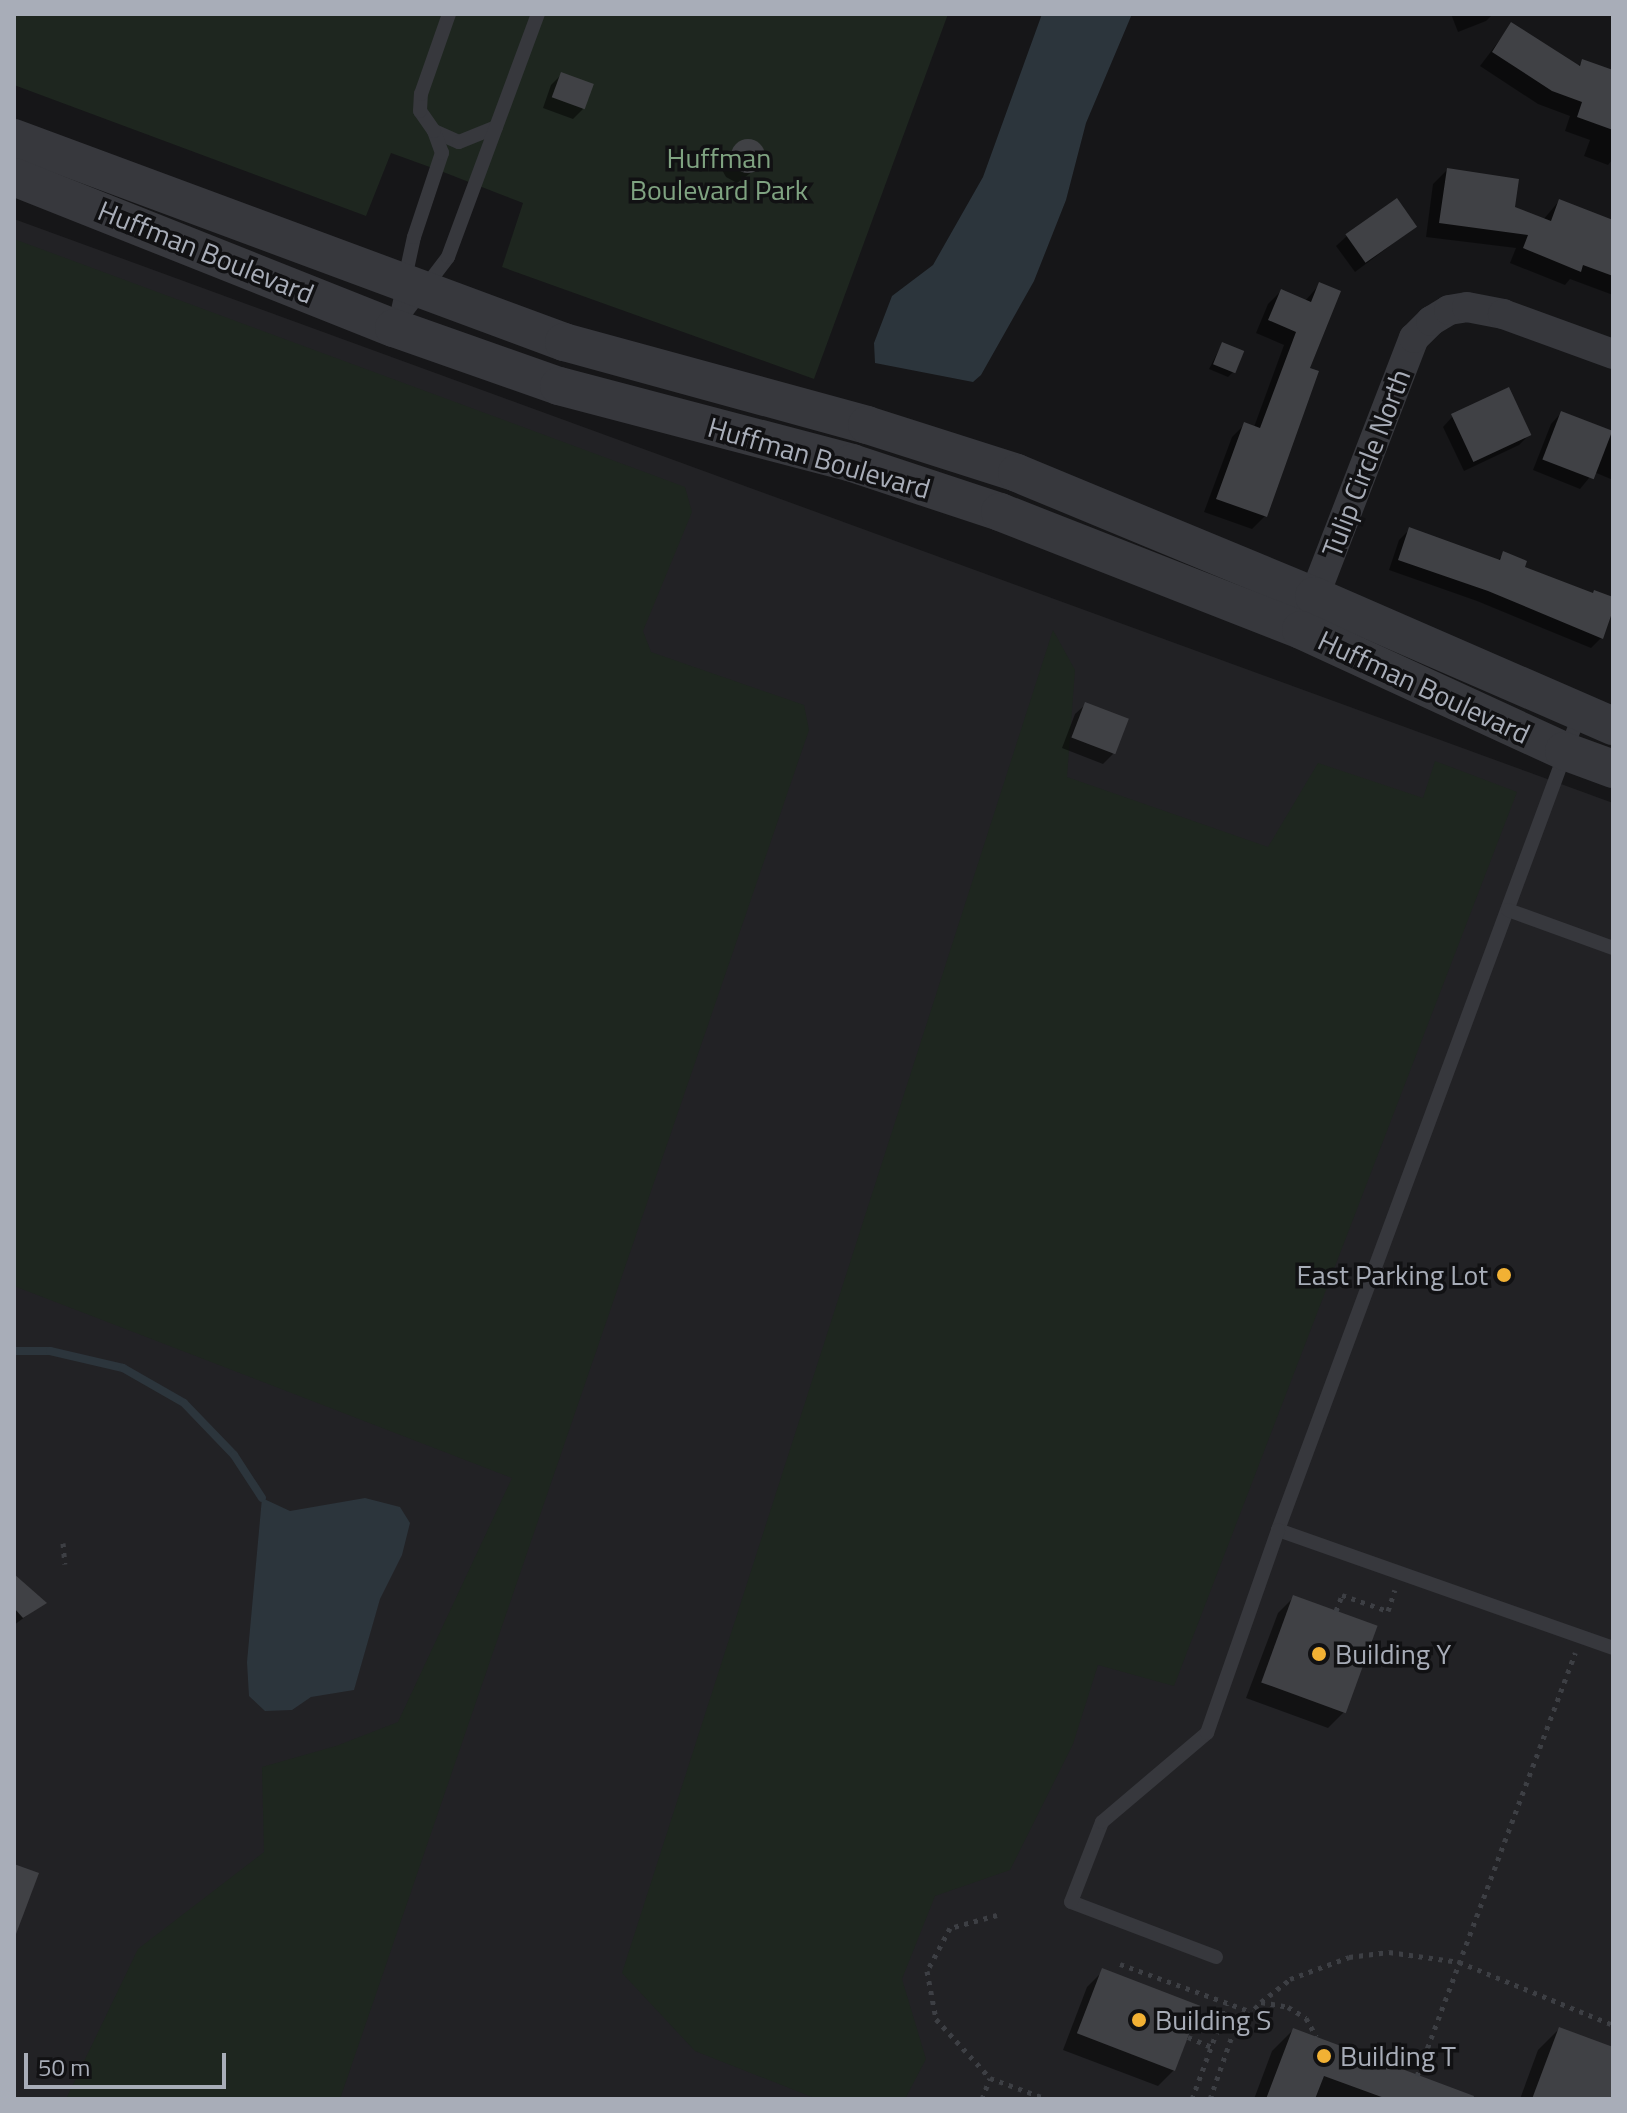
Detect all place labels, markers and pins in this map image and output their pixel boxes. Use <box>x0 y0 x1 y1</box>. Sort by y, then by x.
place label: East Parking Lot <box>1296 1258 1488 1292</box>
marker: East Parking Lot <box>1495 1266 1513 1284</box>
place label: Building Y <box>1335 1637 1451 1671</box>
marker: Building Y <box>1310 1645 1328 1663</box>
place label: Building S <box>1155 2003 1271 2037</box>
marker: Building S <box>1130 2011 1148 2029</box>
place label: Building T <box>1340 2039 1456 2073</box>
marker: Building T <box>1315 2047 1333 2065</box>

